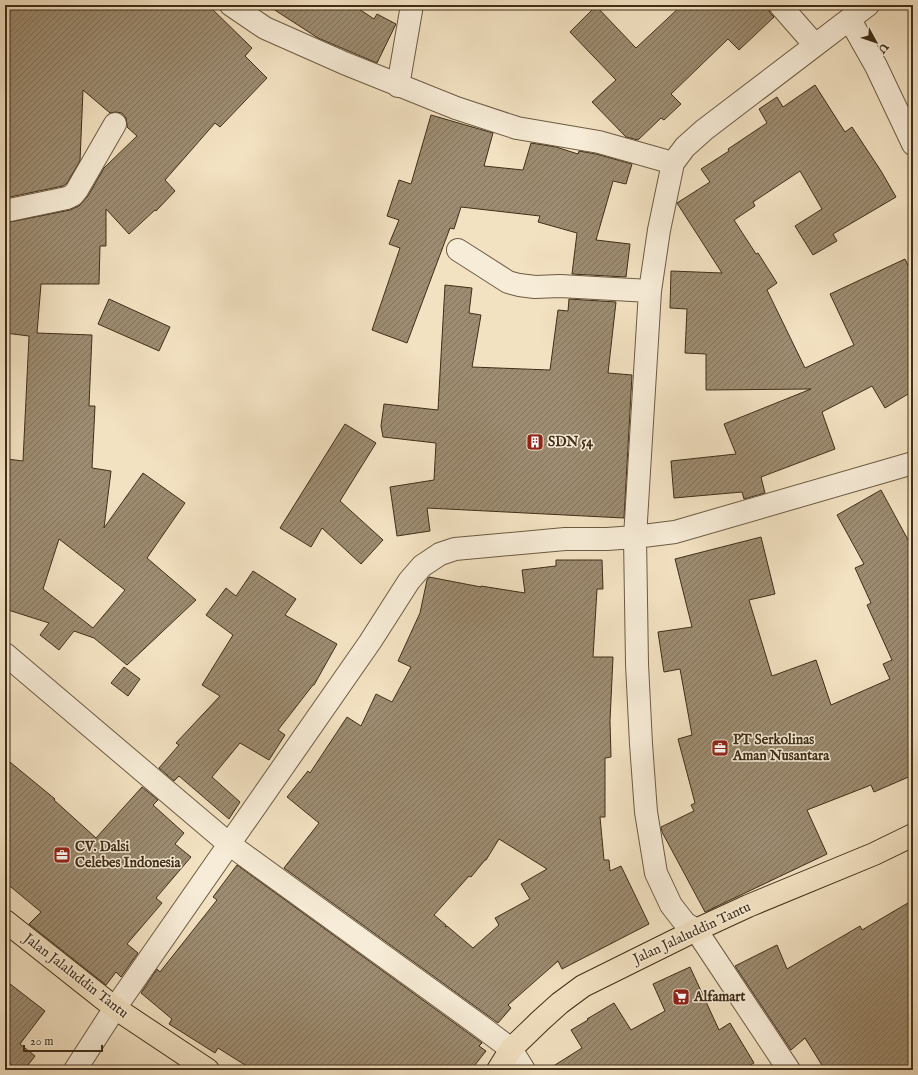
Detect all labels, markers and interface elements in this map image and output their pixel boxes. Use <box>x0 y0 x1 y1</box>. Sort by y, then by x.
north arrow <box>856 22 896 62</box>
text: U <box>874 39 892 56</box>
building icon: SDN 54 <box>525 432 545 452</box>
place label: SDN 54 <box>548 433 594 451</box>
place label: PT Serkolinas Aman Nusantara <box>732 731 830 765</box>
office icon: PT Serkolinas Aman Nusantara <box>710 738 730 758</box>
place label: CV. Dalsi Celebes Indonesia <box>75 838 182 872</box>
office icon: CV. Dalsi Celebes Indonesia <box>52 845 72 865</box>
street label: Jalan Jalaluddin Tantu <box>628 898 754 969</box>
street label: Jalan Jalaluddin Tantu <box>18 928 132 1022</box>
supermarket icon: Alfamart <box>671 987 691 1007</box>
place label: Alfamart <box>693 988 745 1006</box>
scale bar <box>24 1027 102 1053</box>
text: 20 m <box>30 1034 53 1049</box>

